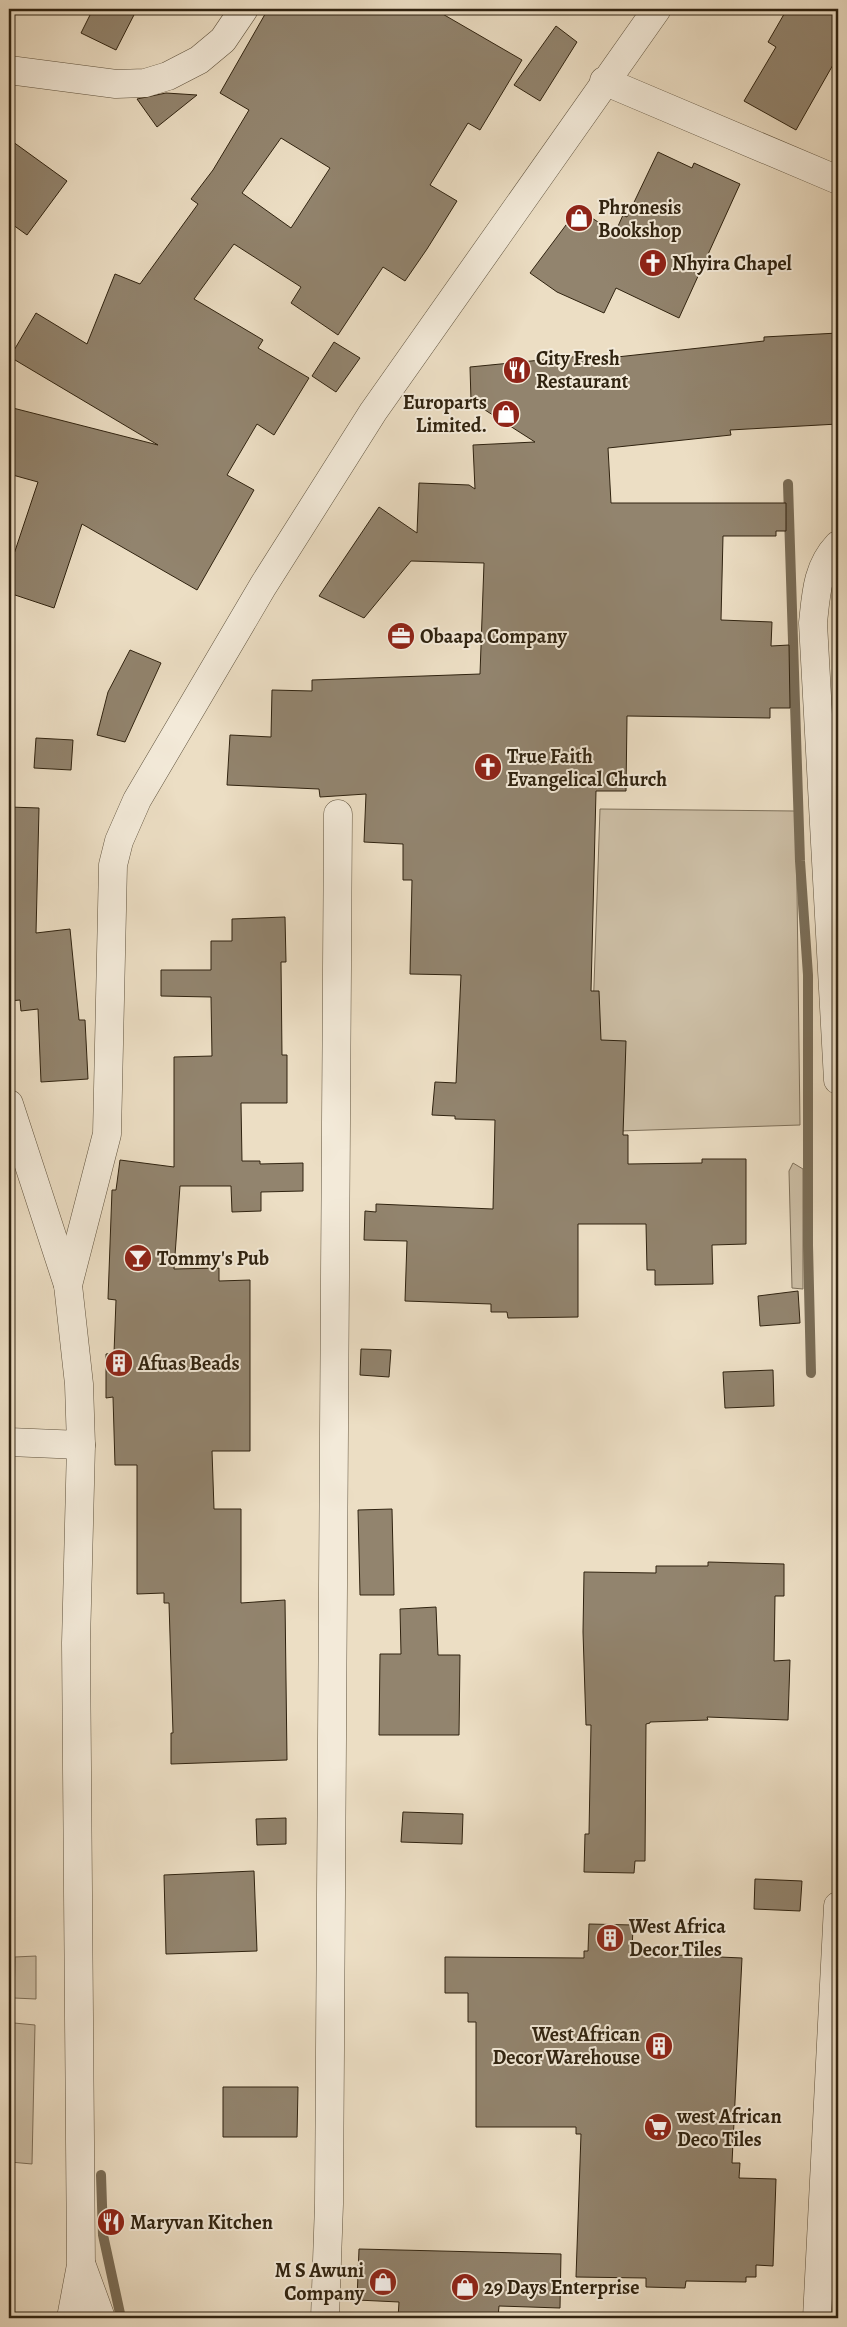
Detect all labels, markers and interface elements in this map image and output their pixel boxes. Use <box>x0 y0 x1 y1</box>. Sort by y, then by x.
place label: Phronesis Bookshop <box>598 194 682 244</box>
shop icon: Phronesis Bookshop <box>564 203 594 233</box>
church icon: Nhyira Chapel <box>638 248 668 278</box>
place label: Nhyira Chapel <box>672 250 793 277</box>
place label: City Fresh Restaurant <box>536 345 629 395</box>
restaurant icon: City Fresh Restaurant <box>502 355 532 385</box>
place label: Europarts Limited. <box>403 389 487 439</box>
shop icon: Europarts Limited. <box>491 399 521 429</box>
office icon: Obaapa Company <box>386 621 416 651</box>
place label: Obaapa Company <box>420 623 567 650</box>
place label: True Faith Evangelical Church <box>507 743 667 793</box>
church icon: True Faith Evangelical Church <box>473 752 503 782</box>
bar icon: Tommy's Pub <box>123 1243 153 1273</box>
place label: Tommy's Pub <box>157 1245 269 1272</box>
building icon: Afuas Beads <box>104 1348 134 1378</box>
place label: Afuas Beads <box>137 1350 240 1377</box>
place label: West Africa Decor Tiles <box>628 1913 726 1963</box>
building icon: West Africa Decor Tiles <box>595 1923 625 1953</box>
place label: West African Decor Warehouse <box>492 2021 640 2071</box>
building icon: West African Decor Warehouse <box>644 2031 674 2061</box>
place label: west African Deco Tiles <box>676 2103 782 2153</box>
supermarket icon: west African Deco Tiles <box>643 2112 673 2142</box>
restaurant icon: Maryvan Kitchen <box>96 2207 126 2237</box>
place label: Maryvan Kitchen <box>130 2209 273 2236</box>
place label: M S Awuni Company <box>275 2257 365 2307</box>
shop icon: M S Awuni Company <box>368 2267 398 2297</box>
shop icon: 29 Days Enterprise <box>450 2272 480 2302</box>
place label: 29 Days Enterprise <box>484 2274 640 2301</box>

